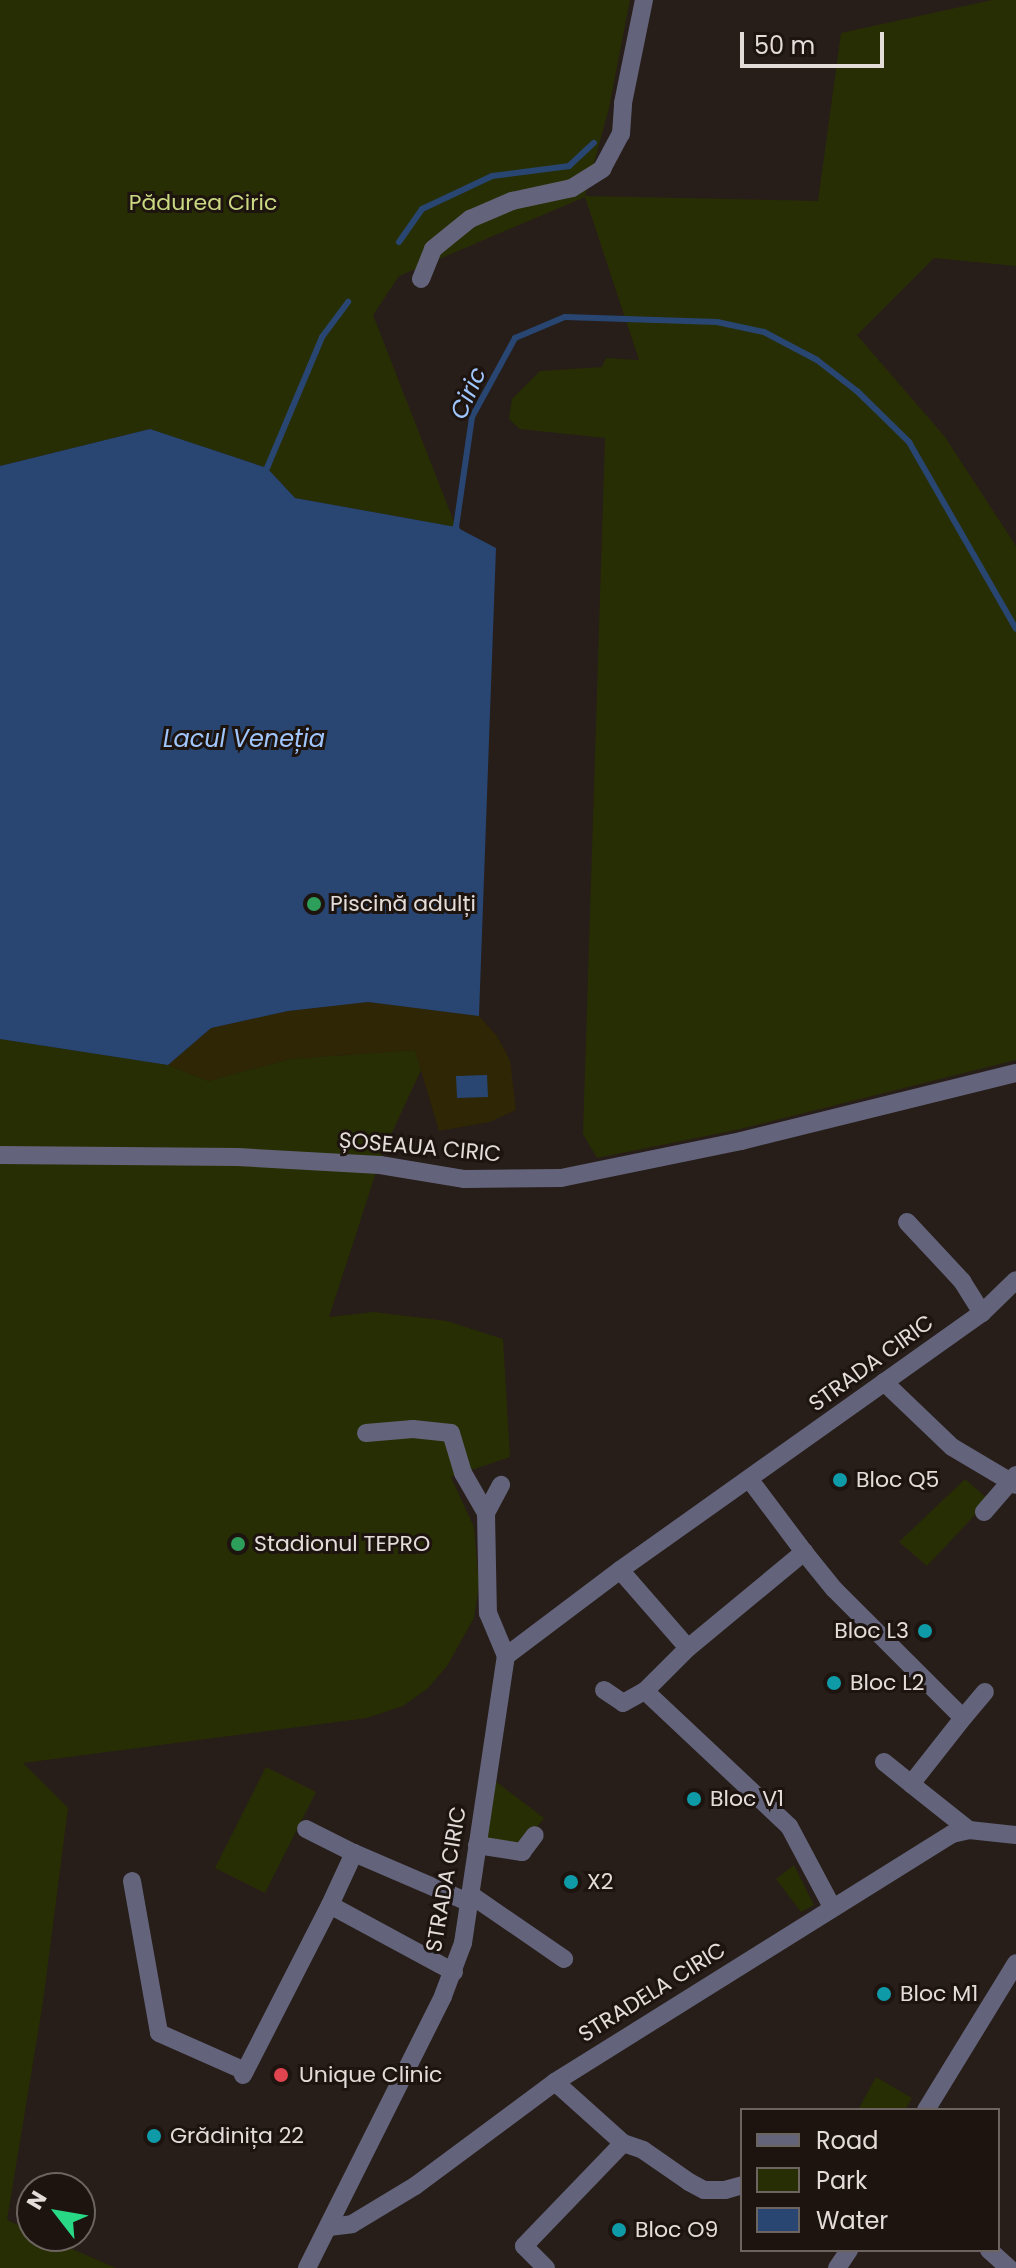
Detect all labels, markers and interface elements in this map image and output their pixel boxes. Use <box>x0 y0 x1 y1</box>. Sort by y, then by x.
scale bar <box>744 16 888 66</box>
text: 50 m <box>754 29 815 62</box>
park label: Pădurea Ciric <box>129 190 277 216</box>
water label: Ciric <box>444 363 492 423</box>
water label: Lacul Veneția <box>163 725 325 753</box>
place label: Piscină adulți <box>330 891 476 917</box>
marker: Piscină adulți <box>305 895 323 913</box>
street label: ȘOSEAUA CIRIC <box>338 1127 502 1167</box>
street label: STRADA CIRIC <box>804 1309 938 1417</box>
place label: Bloc Q5 <box>856 1467 939 1493</box>
marker: Bloc Q5 <box>831 1471 849 1489</box>
place label: Stadionul TEPRO <box>254 1531 430 1557</box>
marker: Stadionul TEPRO <box>229 1535 247 1553</box>
place label: Bloc L3 <box>834 1618 909 1644</box>
marker: Bloc L3 <box>916 1622 934 1640</box>
place label: Bloc L2 <box>850 1670 924 1696</box>
marker: Bloc L2 <box>825 1674 843 1692</box>
place label: Bloc V1 <box>710 1786 784 1812</box>
marker: Bloc V1 <box>685 1790 703 1808</box>
street label: STRADA CIRIC <box>420 1804 472 1954</box>
place label: X2 <box>587 1869 613 1895</box>
marker: X2 <box>562 1873 580 1891</box>
street label: STRADELA CIRIC <box>574 1936 730 2048</box>
place label: Bloc M1 <box>900 1981 978 2007</box>
marker: Bloc M1 <box>875 1985 893 2003</box>
place label: Unique Clinic <box>299 2062 442 2088</box>
marker: Unique Clinic <box>270 2064 292 2086</box>
legend <box>740 2108 1000 2252</box>
place label: Grădinița 22 <box>170 2123 304 2149</box>
text: Road <box>816 2124 878 2157</box>
marker: Grădinița 22 <box>145 2127 163 2145</box>
text: Park <box>816 2164 867 2197</box>
north arrow <box>16 2172 96 2252</box>
text: N <box>19 2185 54 2215</box>
text: Water <box>816 2204 888 2237</box>
place label: Bloc O9 <box>635 2217 718 2243</box>
marker: Bloc O9 <box>610 2221 628 2239</box>

